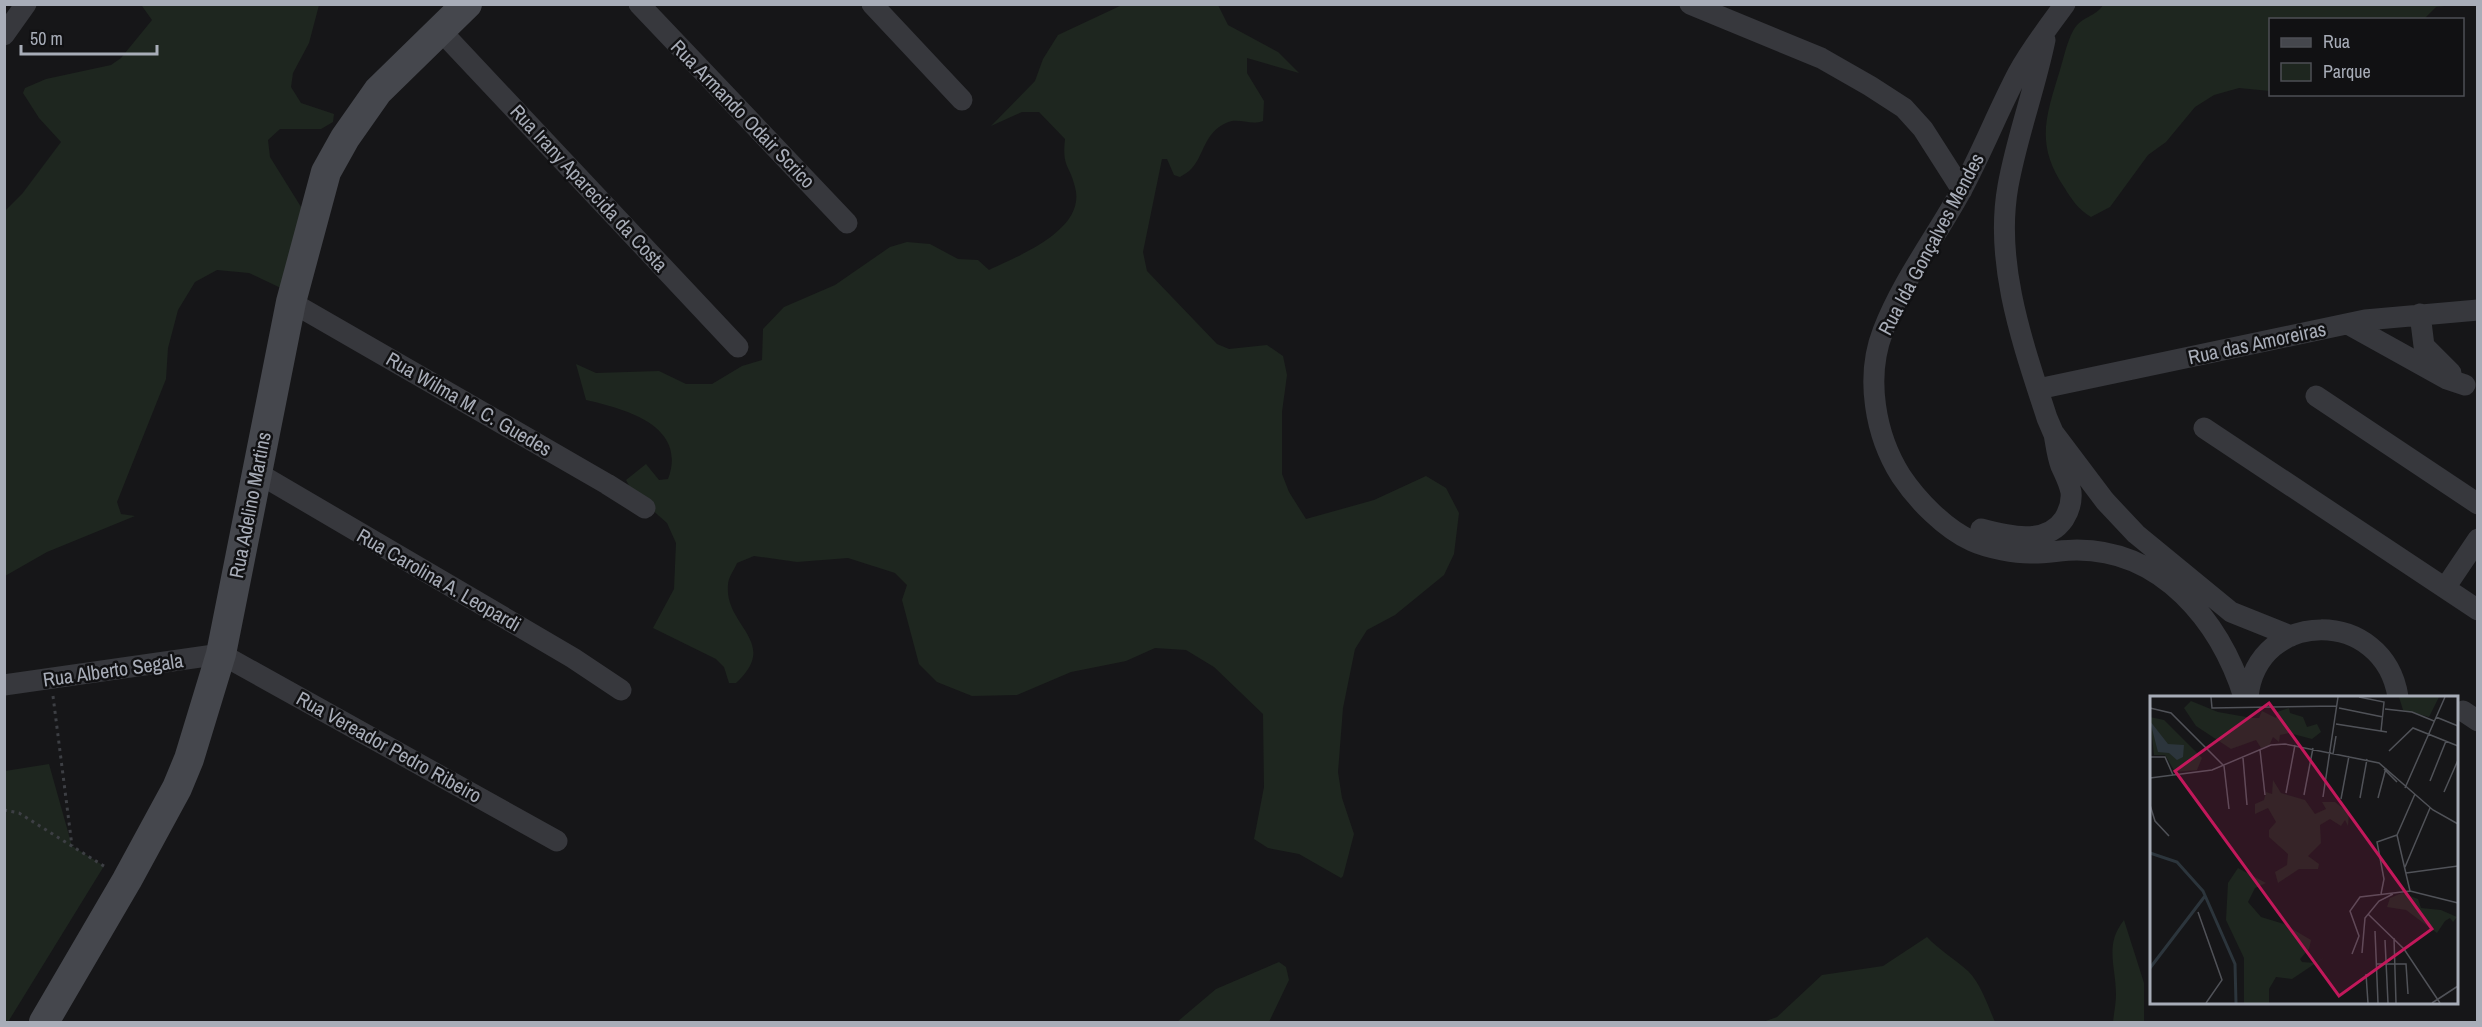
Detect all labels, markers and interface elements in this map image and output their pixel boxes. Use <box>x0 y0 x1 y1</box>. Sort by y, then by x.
scale bar <box>21 18 158 56</box>
legend <box>2269 18 2464 96</box>
text: 50 m <box>30 26 63 51</box>
text: Rua <box>2323 29 2350 54</box>
street label: Rua Armando Odair Scrico <box>665 33 821 194</box>
text: Parque <box>2323 59 2371 84</box>
street label: Rua Irany Aparecida da Costa <box>505 98 674 277</box>
street label: Rua Ida Gonçalves Mendes <box>1871 148 1990 339</box>
street label: Rua das Amoreiras <box>2185 315 2328 370</box>
street label: Rua Wilma M. C. Guedes <box>382 345 557 462</box>
street label: Rua Adelino Martins <box>222 429 277 580</box>
street label: Rua Carolina A. Leopardi <box>352 522 526 638</box>
street label: Rua Alberto Segala <box>41 646 185 693</box>
street label: Rua Vereador Pedro Ribeiro <box>292 684 487 809</box>
inset map <box>2150 696 2458 1003</box>

